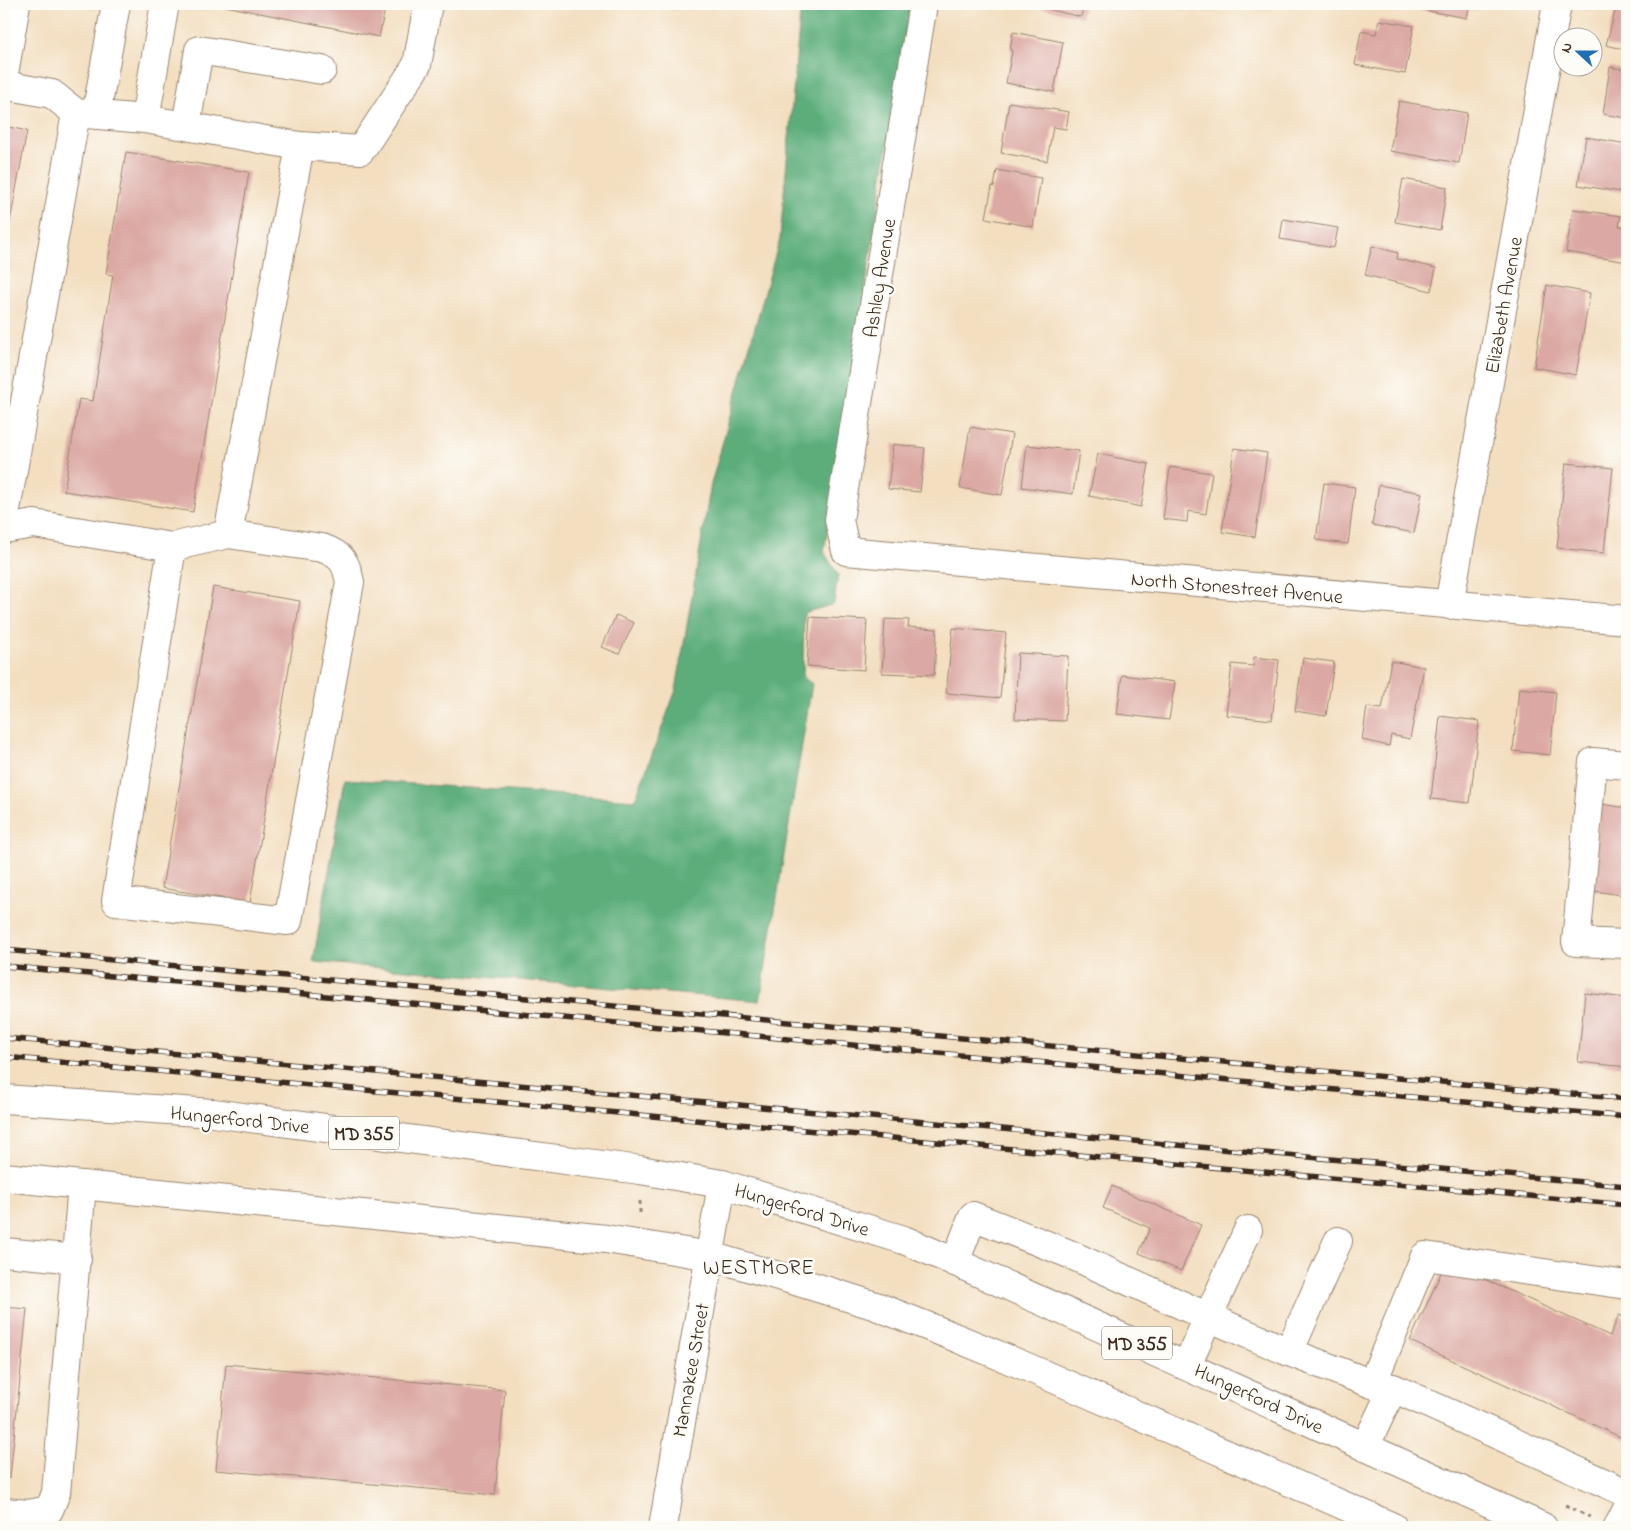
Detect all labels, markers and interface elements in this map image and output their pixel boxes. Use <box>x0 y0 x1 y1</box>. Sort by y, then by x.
north arrow <box>1554 28 1604 78</box>
text: N <box>1556 40 1579 56</box>
street label: Ashley Avenue <box>858 217 905 340</box>
street label: Elizabeth Avenue <box>1479 235 1532 376</box>
street label: North Stonestreet Avenue <box>1130 566 1344 613</box>
street label: Hungerford Drive <box>169 1100 311 1144</box>
road number: MD 355 <box>329 1116 399 1150</box>
street label: Hungerford Drive <box>730 1177 872 1247</box>
district label: WESTMORE <box>703 1254 815 1284</box>
street label: Mannakee Street <box>666 1301 719 1440</box>
road number: MD 355 <box>1102 1326 1172 1360</box>
street label: Hungerford Drive <box>1188 1358 1327 1444</box>

